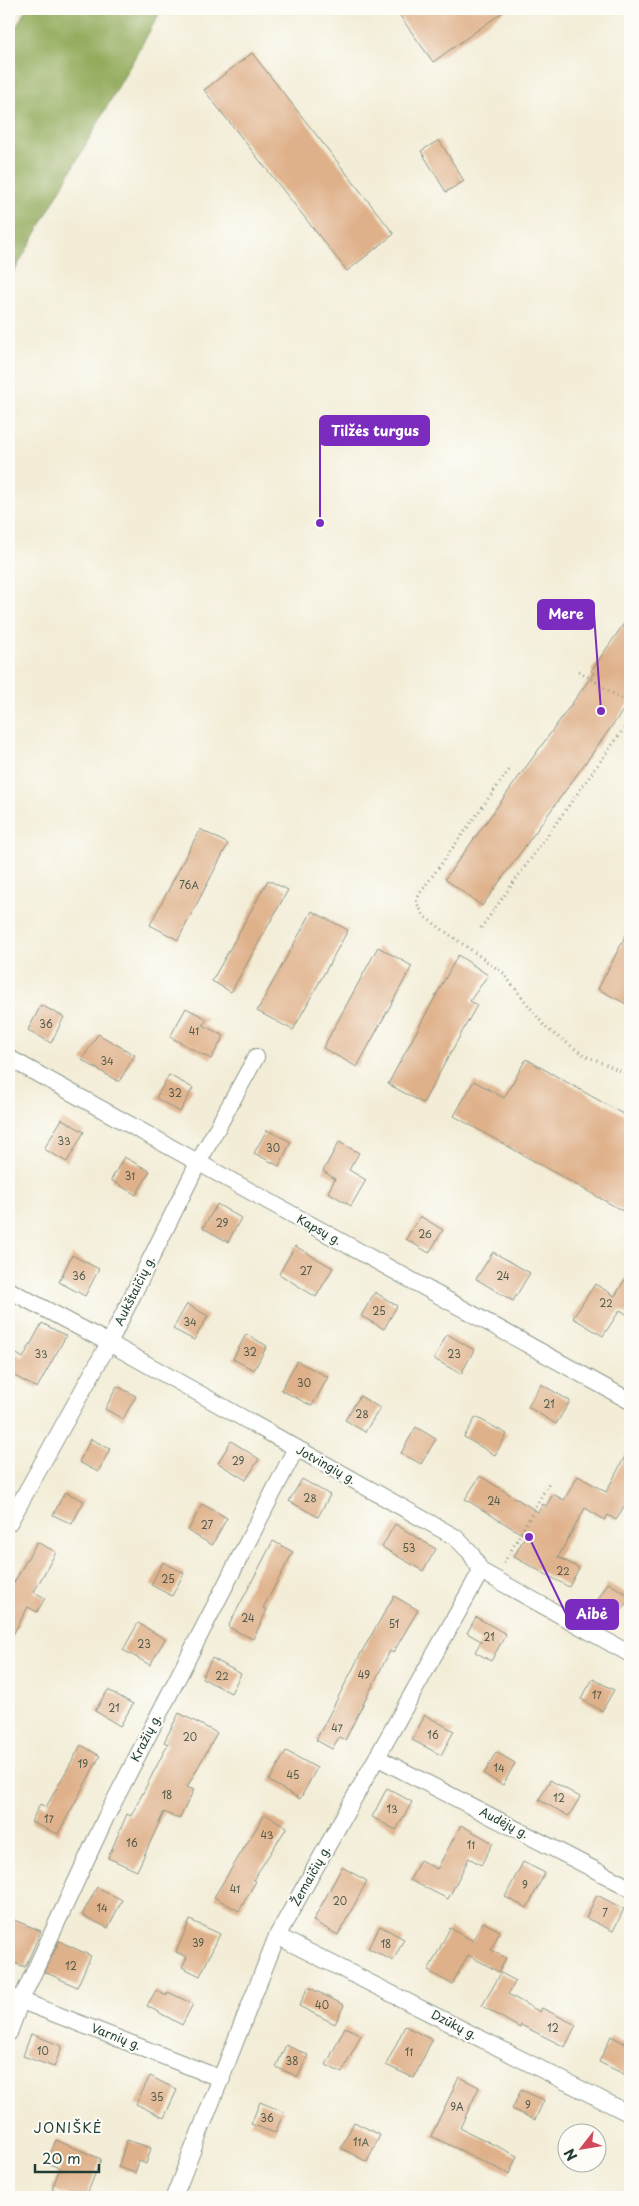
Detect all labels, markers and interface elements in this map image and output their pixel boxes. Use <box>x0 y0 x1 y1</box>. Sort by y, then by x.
callout: Tilžės turgus <box>320 416 429 445</box>
text: Tilžės turgus <box>331 420 419 441</box>
callout: Mere <box>538 600 594 629</box>
text: Mere <box>548 603 584 624</box>
house number: 76A <box>179 877 199 892</box>
house number: 36 <box>39 1016 53 1031</box>
house number: 41 <box>189 1023 199 1038</box>
house number: 34 <box>100 1053 114 1068</box>
house number: 32 <box>168 1085 182 1100</box>
house number: 33 <box>57 1133 71 1148</box>
house number: 30 <box>266 1140 280 1155</box>
house number: 31 <box>125 1168 135 1183</box>
street label: Kapsų g. <box>294 1209 345 1249</box>
house number: 29 <box>216 1215 229 1230</box>
house number: 26 <box>418 1226 432 1241</box>
street label: Aukštaičių g. <box>109 1253 159 1329</box>
house number: 27 <box>300 1263 313 1278</box>
house number: 36 <box>72 1268 86 1283</box>
house number: 24 <box>496 1268 510 1283</box>
house number: 22 <box>599 1295 613 1310</box>
house number: 25 <box>372 1303 386 1318</box>
house number: 34 <box>183 1314 197 1329</box>
house number: 32 <box>243 1344 257 1359</box>
house number: 33 <box>34 1346 48 1361</box>
house number: 23 <box>447 1346 461 1361</box>
house number: 30 <box>297 1375 311 1390</box>
house number: 21 <box>543 1396 555 1411</box>
house number: 28 <box>355 1406 369 1421</box>
street label: Jotvingių g. <box>293 1440 360 1488</box>
house number: 29 <box>232 1453 245 1468</box>
house number: 28 <box>303 1490 317 1505</box>
house number: 24 <box>487 1493 501 1508</box>
house number: 27 <box>201 1517 214 1532</box>
house number: 53 <box>403 1540 415 1555</box>
house number: 22 <box>556 1563 570 1578</box>
house number: 25 <box>161 1571 175 1586</box>
callout: Aibė <box>566 1600 618 1629</box>
text: Aibė <box>575 1603 608 1624</box>
house number: 24 <box>241 1610 255 1625</box>
house number: 51 <box>389 1616 399 1631</box>
house number: 21 <box>483 1629 495 1644</box>
house number: 23 <box>137 1636 151 1651</box>
house number: 49 <box>358 1667 370 1682</box>
house number: 22 <box>215 1668 229 1683</box>
house number: 17 <box>592 1687 603 1702</box>
house number: 21 <box>108 1700 120 1715</box>
street label: Kražių g. <box>125 1711 165 1765</box>
house number: 47 <box>331 1720 344 1735</box>
house number: 16 <box>427 1727 439 1742</box>
house number: 20 <box>183 1729 197 1744</box>
house number: 19 <box>78 1756 88 1771</box>
house number: 14 <box>493 1760 505 1775</box>
house number: 45 <box>287 1767 299 1782</box>
house number: 18 <box>162 1787 172 1802</box>
house number: 12 <box>553 1790 565 1805</box>
house number: 13 <box>386 1801 398 1816</box>
street label: Audėjų g. <box>477 1802 532 1842</box>
house number: 17 <box>44 1811 55 1826</box>
house number: 43 <box>261 1827 274 1842</box>
house number: 16 <box>126 1835 138 1850</box>
house number: 11 <box>467 1837 475 1852</box>
street label: Žemaičių g. <box>286 1842 334 1909</box>
house number: 9 <box>522 1877 528 1892</box>
house number: 41 <box>230 1881 240 1896</box>
house number: 20 <box>333 1893 347 1908</box>
house number: 14 <box>96 1900 108 1915</box>
house number: 7 <box>602 1905 608 1920</box>
house number: 39 <box>192 1935 204 1950</box>
house number: 18 <box>381 1936 391 1951</box>
house number: 12 <box>65 1958 77 1973</box>
house number: 40 <box>315 1997 329 2012</box>
street label: Dzūkų g. <box>428 2005 481 2043</box>
street label: Varnių g. <box>89 2018 144 2054</box>
house number: 12 <box>547 2020 559 2035</box>
house number: 10 <box>37 2043 49 2058</box>
house number: 11 <box>405 2044 413 2059</box>
house number: 38 <box>286 2053 298 2068</box>
house number: 35 <box>151 2089 163 2104</box>
house number: 9 <box>525 2097 531 2112</box>
house number: 9A <box>450 2099 464 2114</box>
house number: 36 <box>260 2110 274 2125</box>
district label: JONIŠKĖ <box>33 2117 103 2138</box>
north arrow <box>556 2124 606 2174</box>
house number: 11A <box>353 2134 369 2149</box>
scale bar <box>35 2141 99 2173</box>
text: N <box>559 2145 582 2165</box>
text: 20 m <box>42 2146 81 2169</box>

